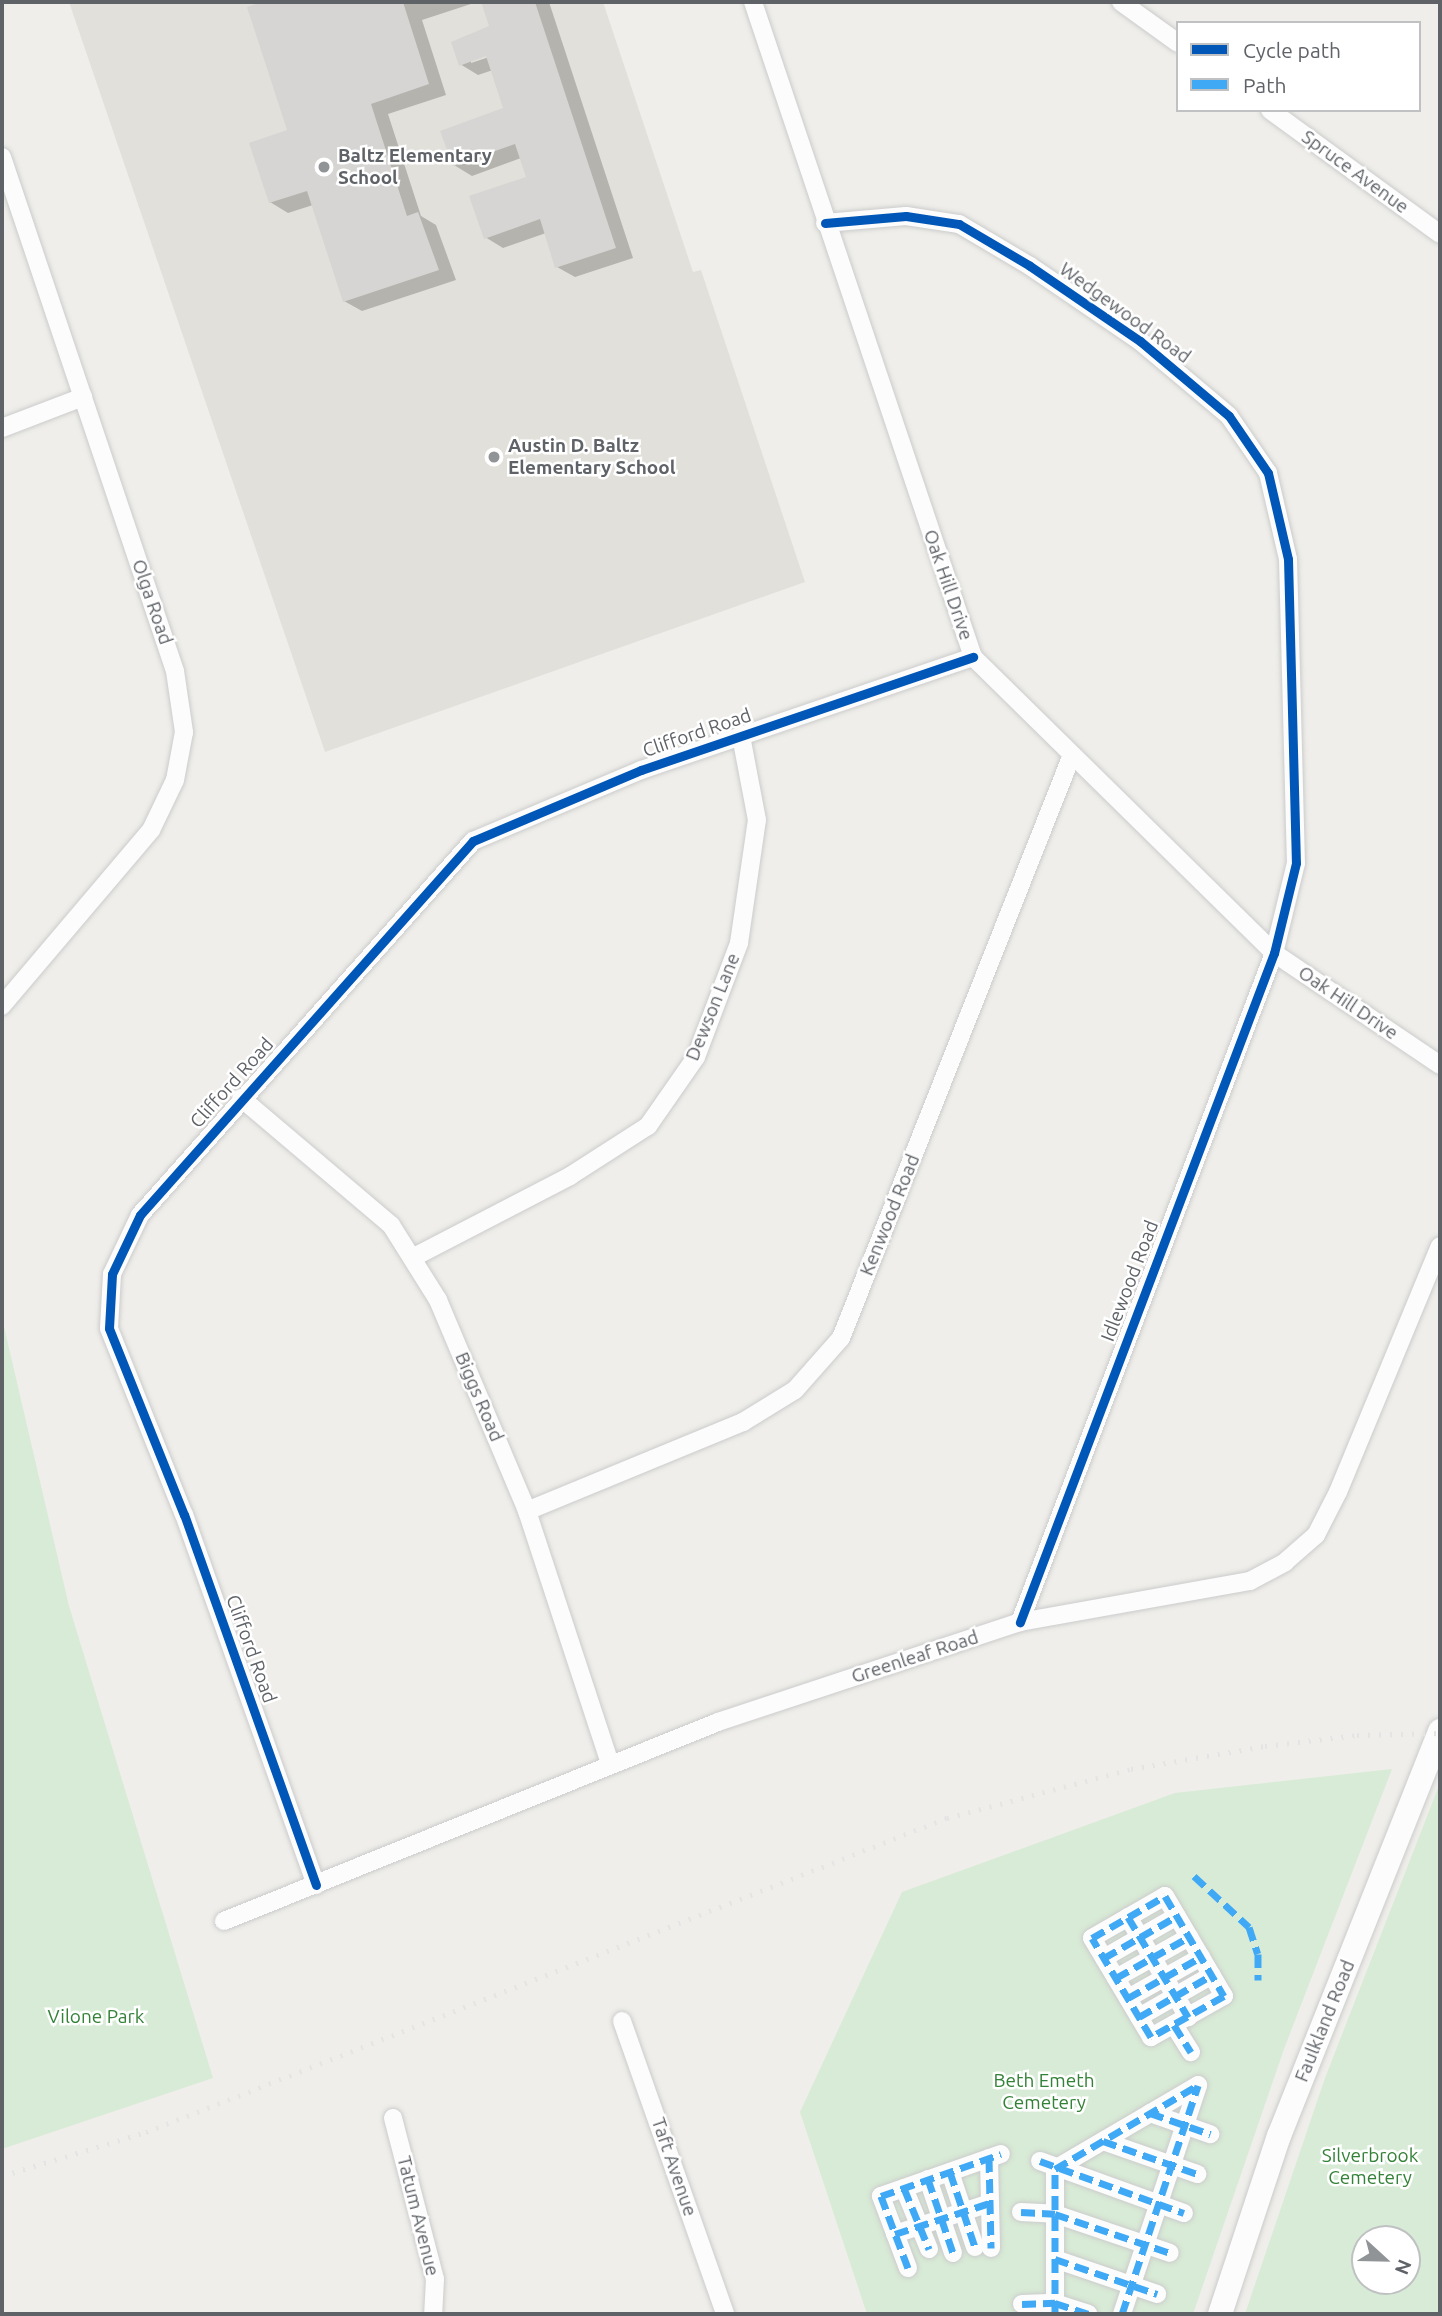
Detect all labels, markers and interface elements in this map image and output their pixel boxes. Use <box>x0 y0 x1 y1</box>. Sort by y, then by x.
legend <box>1176 21 1421 112</box>
text: Cycle path <box>1243 38 1341 62</box>
text: Path <box>1243 73 1286 97</box>
street label: Spruce Avenue <box>1297 126 1413 218</box>
place label: Baltz Elementary School <box>338 145 492 189</box>
marker: Baltz Elementary School <box>316 159 332 175</box>
street label: Wedgewood Road <box>1055 258 1195 368</box>
place label: Austin D. Baltz Elementary School <box>508 435 675 479</box>
marker: Austin D. Baltz Elementary School <box>486 449 502 465</box>
street label: Oak Hill Drive <box>918 527 978 643</box>
street label: Olga Road <box>127 556 177 648</box>
street label: Clifford Road <box>640 704 754 762</box>
street label: Dewson Lane <box>681 950 745 1064</box>
street label: Oak Hill Drive <box>1294 961 1402 1045</box>
street label: Clifford Road <box>186 1033 278 1133</box>
street label: Kenwood Road <box>855 1151 925 1279</box>
street label: Idlewood Road <box>1096 1217 1164 1345</box>
street label: Biggs Road <box>450 1349 508 1445</box>
street label: Clifford Road <box>221 1592 281 1706</box>
street label: Greenleaf Road <box>849 1626 981 1688</box>
street label: Faulkland Road <box>1290 1957 1360 2085</box>
park label: Vilone Park <box>48 2006 144 2028</box>
park label: Beth Emeth Cemetery <box>993 2070 1095 2114</box>
street label: Taft Avenue <box>647 2115 701 2219</box>
park label: Silverbrook Cemetery <box>1322 2145 1418 2189</box>
street label: Tatum Avenue <box>392 2154 444 2278</box>
north arrow <box>1351 2225 1421 2295</box>
text: N <box>1391 2256 1416 2278</box>

